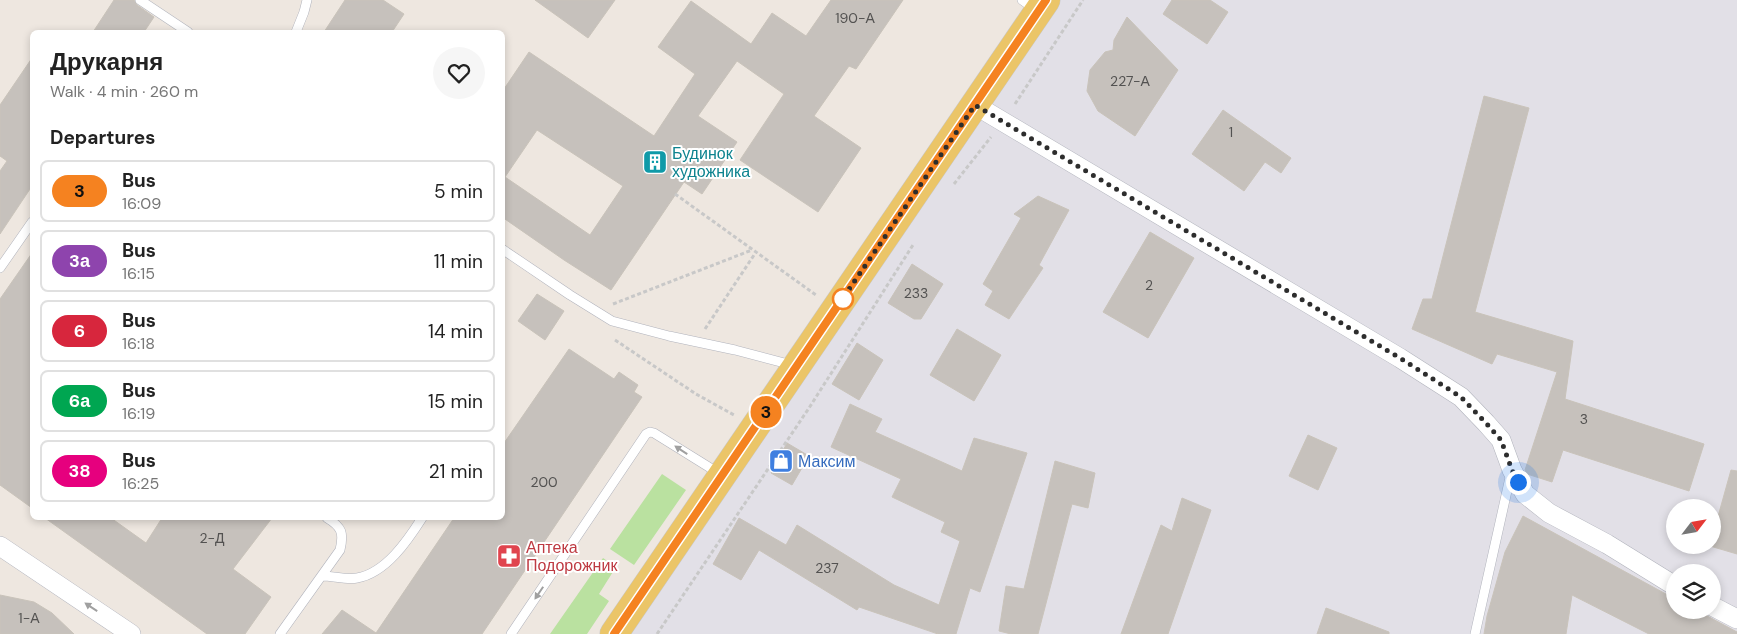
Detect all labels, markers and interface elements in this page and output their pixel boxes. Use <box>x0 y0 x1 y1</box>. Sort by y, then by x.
house number: 190-А <box>835 9 875 27</box>
text: Друкарня <box>50 46 163 77</box>
button: heart <box>433 47 485 99</box>
house number: 227-А <box>1110 72 1151 90</box>
text: Walk · 4 min · 260 m <box>50 81 198 102</box>
house number: 1 <box>1229 123 1233 141</box>
text: Departures <box>50 125 155 150</box>
place label: Будинок художника <box>672 143 750 182</box>
building icon: Будинок художника <box>642 149 668 175</box>
text: Bus <box>122 168 156 193</box>
text: 3 <box>74 179 85 203</box>
text: 5 min <box>434 179 483 204</box>
text: 16:09 <box>122 193 161 214</box>
text: Bus <box>122 238 156 263</box>
text: 3а <box>69 249 90 273</box>
text: 11 min <box>434 249 483 274</box>
text: 16:15 <box>122 263 155 284</box>
house number: 2 <box>1145 276 1153 294</box>
house number: 233 <box>904 284 928 302</box>
unlabelled marker <box>832 288 854 310</box>
text: Bus <box>122 308 156 333</box>
text: 6 <box>74 319 85 343</box>
text: 14 min <box>428 319 483 344</box>
text: 16:18 <box>122 333 155 354</box>
text: Bus <box>122 378 156 403</box>
text: 6а <box>69 389 90 413</box>
text: 15 min <box>428 389 483 414</box>
line badge: 3 <box>750 396 782 428</box>
text: 3 <box>761 400 771 424</box>
text: 16:19 <box>122 403 155 424</box>
house number: 3 <box>1580 410 1588 428</box>
one-way arrow <box>674 446 687 455</box>
text: Bus <box>122 448 156 473</box>
shop icon: Максим <box>768 448 794 474</box>
place label: Максим <box>798 451 856 472</box>
text: 38 <box>68 459 91 483</box>
text: 21 min <box>429 459 483 484</box>
your location <box>1506 470 1531 495</box>
text: 16:25 <box>122 473 159 494</box>
house number: 200 <box>530 473 558 491</box>
north arrow <box>1666 499 1721 554</box>
map controls <box>1666 499 1721 619</box>
house number: 2-Д <box>199 529 225 547</box>
place label: Аптека Подорожник <box>526 537 618 576</box>
pharmacy icon: Аптека Подорожник <box>496 543 522 569</box>
house number: 237 <box>815 559 839 577</box>
button: layers <box>1666 564 1721 619</box>
one-way arrow <box>534 586 544 600</box>
one-way arrow <box>84 602 97 612</box>
house number: 1-А <box>18 609 40 627</box>

